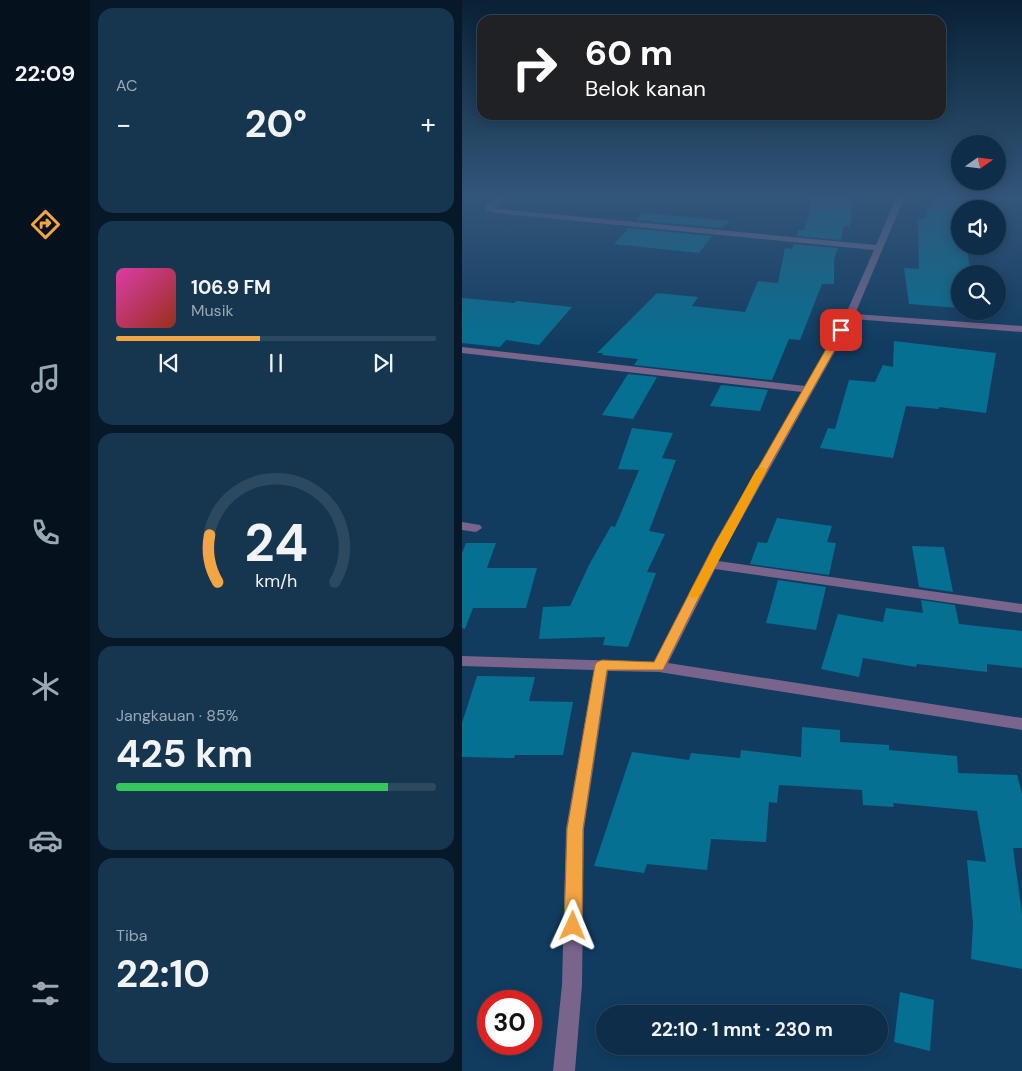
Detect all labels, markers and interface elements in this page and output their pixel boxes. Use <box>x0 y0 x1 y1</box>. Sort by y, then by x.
text: 60 m <box>585 30 673 76</box>
icon: right <box>502 35 567 100</box>
text: 22:09 <box>15 59 75 88</box>
text: Belok kanan <box>585 74 706 103</box>
text: AC <box>116 75 137 96</box>
text: 20° <box>245 99 307 149</box>
text: − <box>116 106 131 143</box>
text: + <box>421 106 436 143</box>
north arrow <box>951 135 1006 190</box>
map controls <box>951 135 1006 320</box>
button: sound <box>951 200 1006 255</box>
icon: directions <box>28 207 63 242</box>
button: search <box>951 265 1006 320</box>
text: 106.9 FM <box>191 275 271 300</box>
text: Musik <box>191 300 234 321</box>
pin <box>820 309 862 351</box>
icon: arrive <box>827 316 855 344</box>
icon: previous <box>155 349 183 377</box>
icon: pause <box>262 349 290 377</box>
icon: next <box>369 349 397 377</box>
icon: music <box>28 361 63 396</box>
text: 24 <box>244 509 308 577</box>
icon: phone <box>28 515 63 550</box>
text: km/h <box>255 569 297 593</box>
icon: climate <box>28 669 63 704</box>
text: Jangkauan · 85% <box>116 705 238 726</box>
text: 425 km <box>116 729 253 779</box>
icon: car <box>28 823 63 858</box>
position arrow <box>546 899 598 951</box>
text: Tiba <box>116 925 148 946</box>
text: 22:10 <box>116 949 210 999</box>
icon: filters <box>28 976 63 1011</box>
speed limit sign: 30 <box>477 990 542 1055</box>
text: 22:10 · 1 mnt · 230 m <box>651 1017 833 1042</box>

